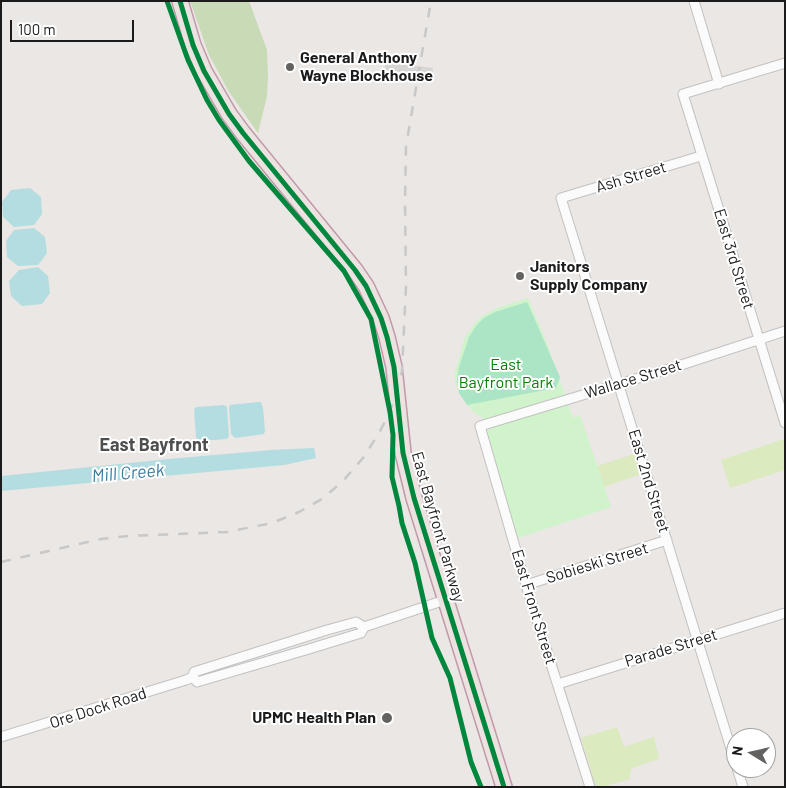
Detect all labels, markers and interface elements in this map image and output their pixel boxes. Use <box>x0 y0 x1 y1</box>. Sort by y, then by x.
scale bar <box>12 10 136 42</box>
text: 100 m <box>18 20 56 38</box>
place label: General Anthony Wayne Blockhouse <box>300 48 433 86</box>
marker: General Anthony Wayne Blockhouse <box>284 61 296 73</box>
street label: Ash Street <box>593 157 669 197</box>
street label: East 3rd Street <box>710 206 758 312</box>
place label: Janitors Supply Company <box>530 257 648 295</box>
marker: Janitors Supply Company <box>514 270 526 282</box>
park label: East Bayfront Park <box>459 355 553 393</box>
street label: Wallace Street <box>582 355 684 403</box>
street label: East 2nd Street <box>624 427 674 535</box>
district label: East Bayfront <box>99 434 209 456</box>
street label: East Bayfront Parkway <box>407 449 469 605</box>
water label: Mill Creek <box>91 459 165 487</box>
street label: Sobieski Street <box>544 538 650 588</box>
street label: East Front Street <box>507 547 561 667</box>
street label: Parade Street <box>622 625 720 671</box>
street label: Ore Dock Road <box>47 683 149 733</box>
place label: UPMC Health Plan <box>252 708 376 728</box>
marker: UPMC Health Plan <box>380 711 394 725</box>
north arrow <box>726 728 776 778</box>
text: N <box>728 745 746 757</box>

